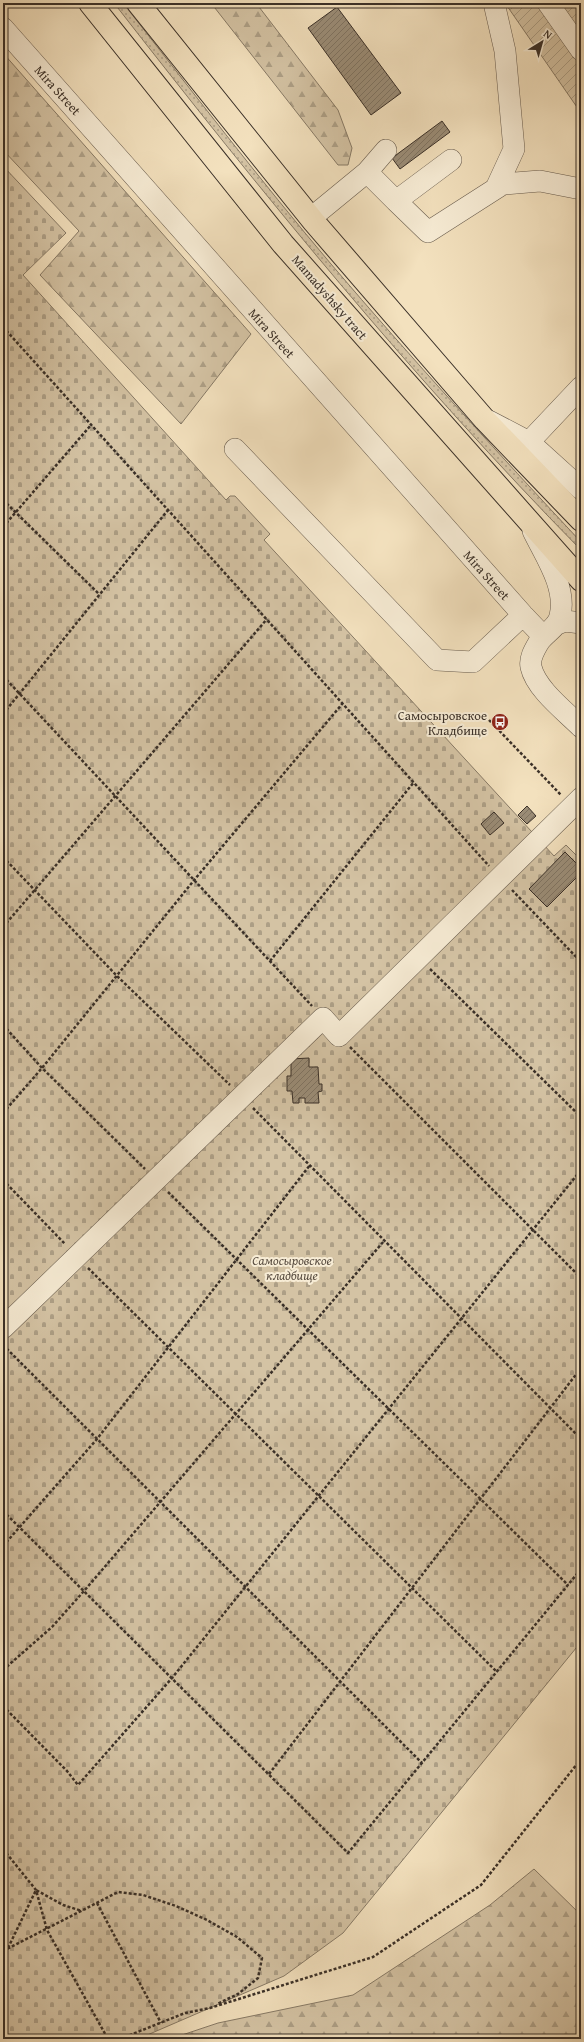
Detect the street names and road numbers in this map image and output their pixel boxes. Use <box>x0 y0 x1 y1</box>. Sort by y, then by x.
street label: Mira Street <box>30 61 86 120</box>
street label: Mamadyshsky tract <box>287 251 372 344</box>
street label: Mira Street <box>244 304 300 363</box>
street label: Mira Street <box>459 546 515 605</box>

